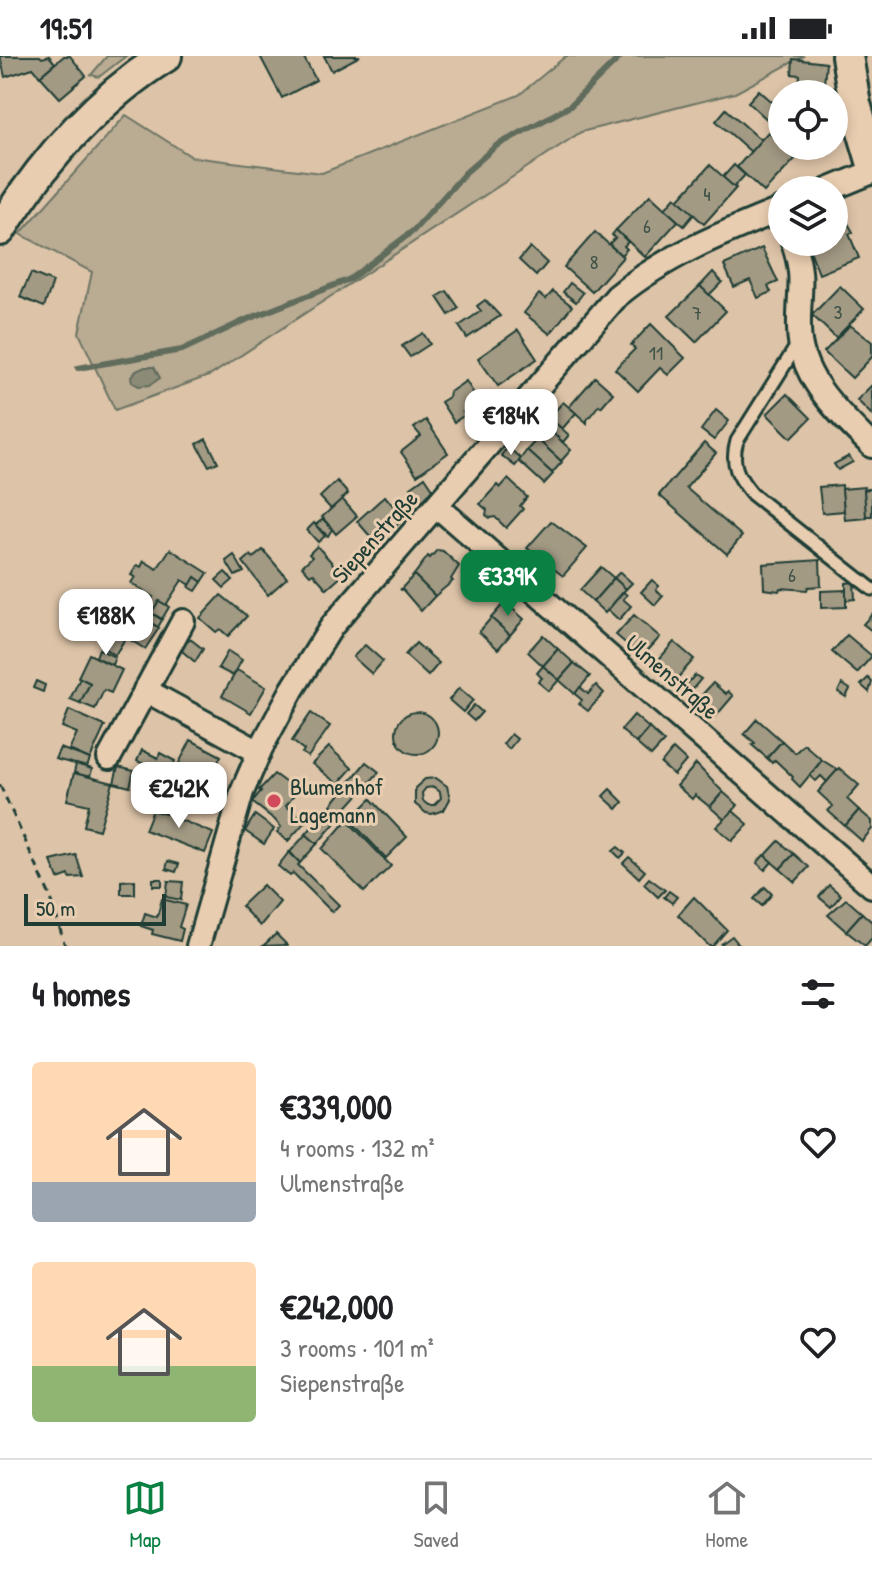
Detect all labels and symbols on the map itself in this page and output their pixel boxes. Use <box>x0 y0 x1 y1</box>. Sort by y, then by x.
house number: 4 <box>703 180 711 207</box>
house number: 6 <box>643 212 651 239</box>
house number: 8 <box>590 248 598 275</box>
house number: 3 <box>834 298 843 325</box>
house number: 7 <box>692 299 702 326</box>
house number: 11 <box>649 339 663 366</box>
pin: €184K <box>455 389 567 457</box>
street label: Siepenstraße <box>324 483 425 590</box>
pin: €339K <box>452 550 564 618</box>
house number: 6 <box>788 561 796 588</box>
pin: €188K <box>50 589 162 657</box>
street label: Ulmenstraße <box>619 627 727 726</box>
pin: €242K <box>123 762 235 830</box>
place label: Blumenhof Lagemann <box>290 770 384 830</box>
marker: Blumenhof Lagemann <box>265 792 283 810</box>
scale bar <box>24 890 166 926</box>

